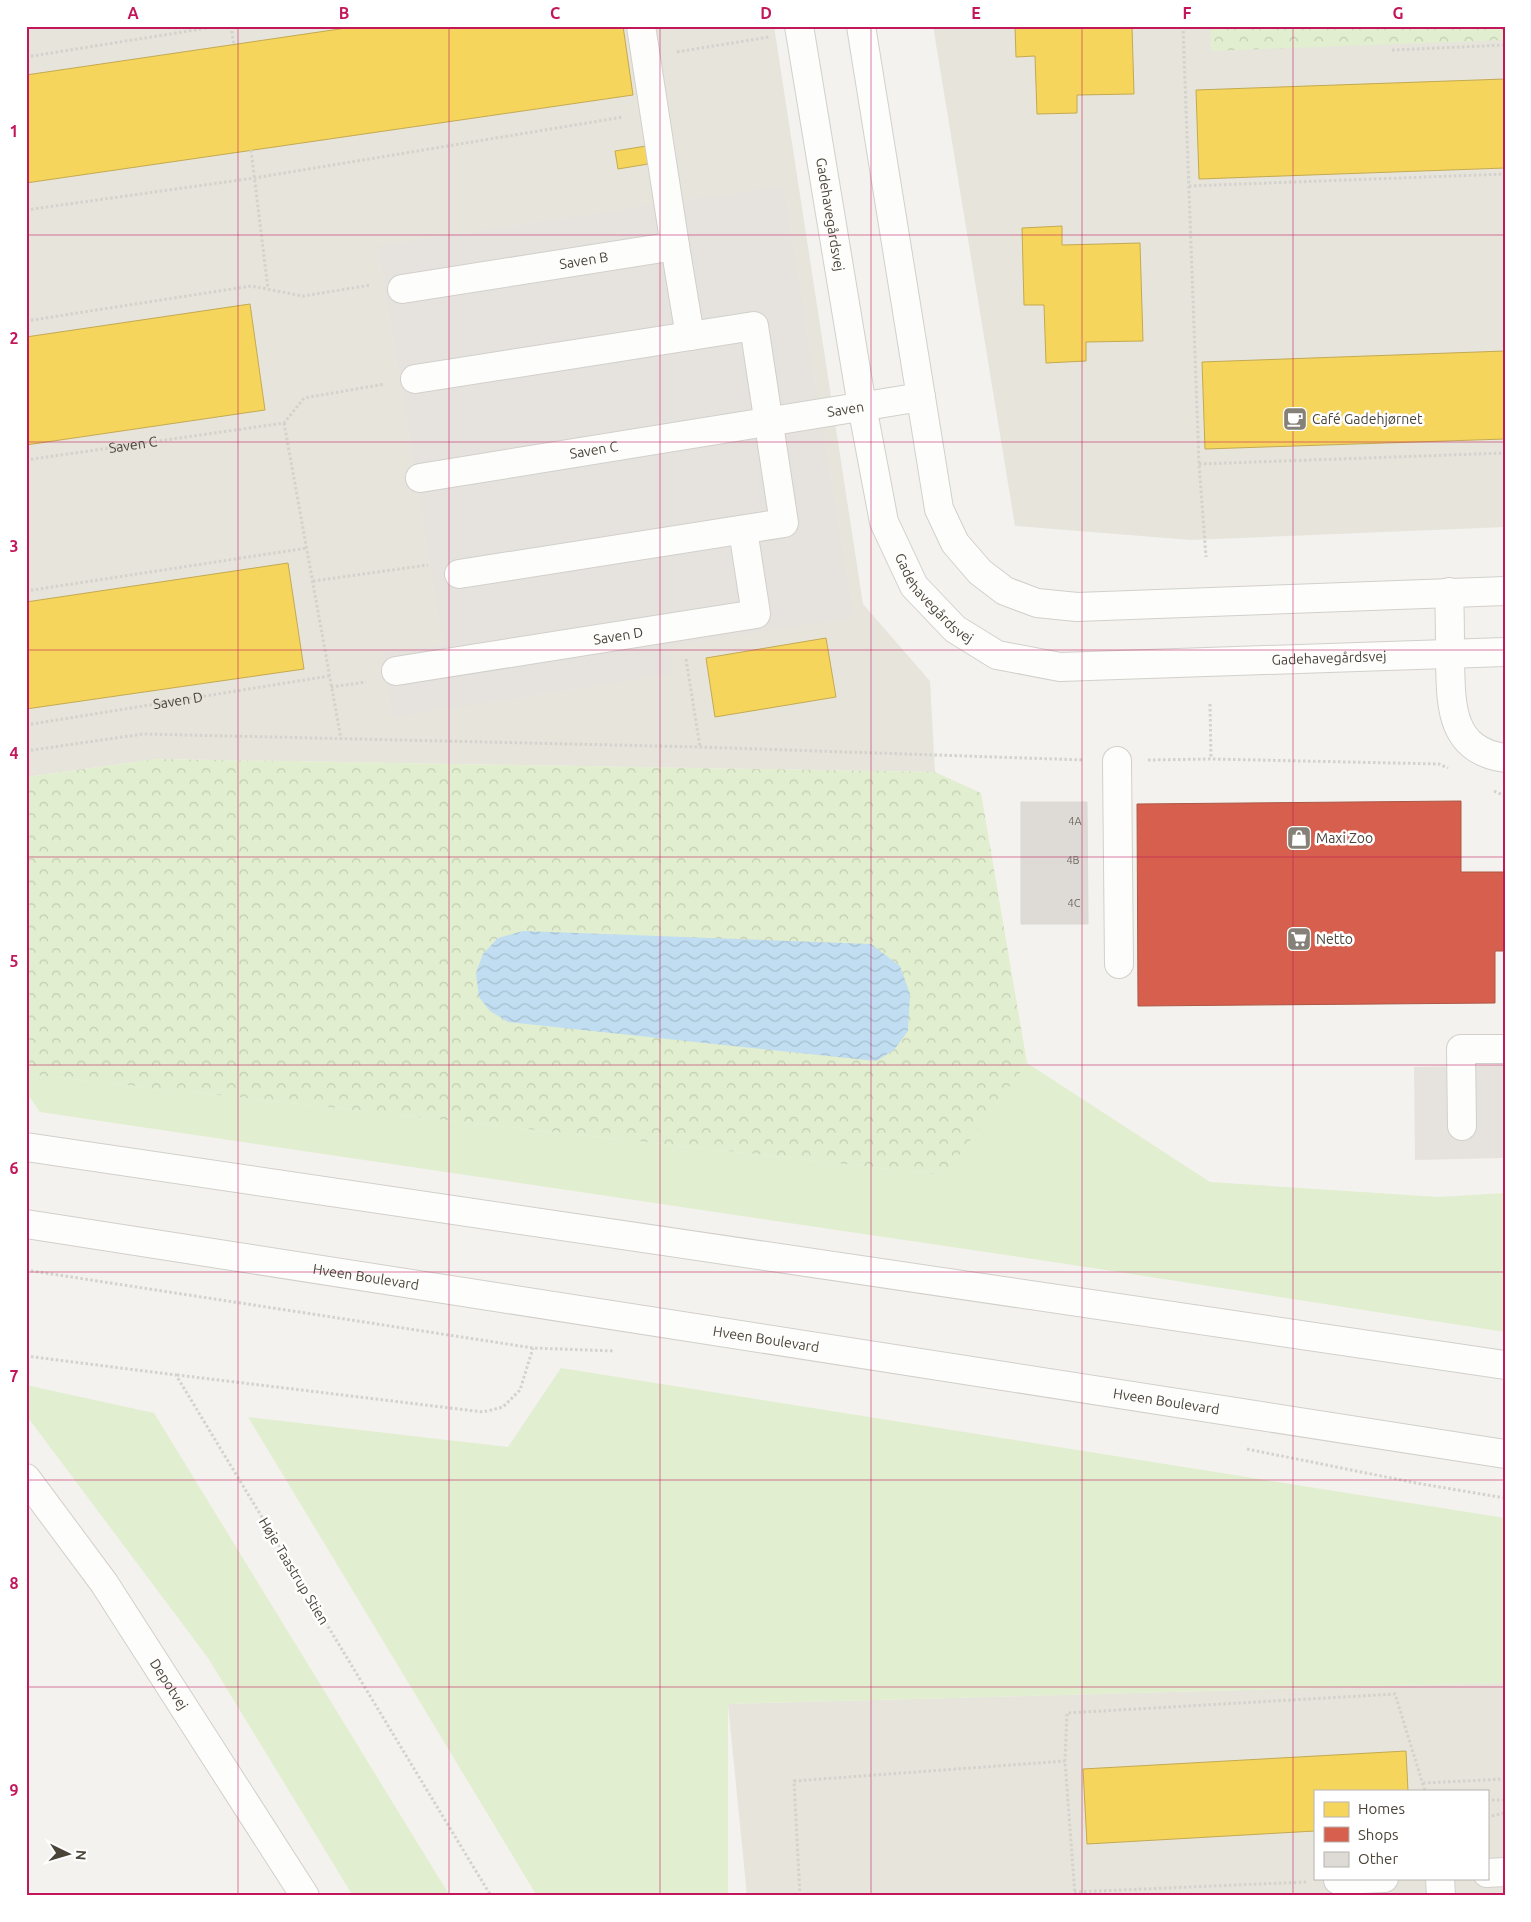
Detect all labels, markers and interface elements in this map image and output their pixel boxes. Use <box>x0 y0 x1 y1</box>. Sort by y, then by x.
text: A <box>127 4 139 22</box>
text: B <box>339 4 349 22</box>
text: C <box>550 4 560 22</box>
text: D <box>760 4 772 22</box>
text: E <box>971 4 981 22</box>
text: F <box>1183 4 1192 22</box>
text: G <box>1392 4 1404 22</box>
text: 1 <box>9 122 19 140</box>
street label: Gadehavegårdsvej <box>813 156 848 272</box>
street label: Saven B <box>558 249 609 272</box>
text: 2 <box>9 329 19 347</box>
street label: Saven <box>826 398 865 420</box>
cafe icon: Café Gadehjørnet <box>1282 406 1308 432</box>
place label: Café Gadehjørnet <box>1312 411 1423 427</box>
street label: Saven C <box>108 433 159 456</box>
street label: Saven C <box>568 438 620 462</box>
text: 3 <box>9 537 19 555</box>
street label: Gadehavegårdsvej <box>892 551 976 646</box>
street label: Saven D <box>592 624 644 648</box>
street label: Gadehavegårdsvej <box>1271 648 1387 668</box>
street label: Saven D <box>152 688 204 712</box>
text: 4 <box>9 744 19 762</box>
house number: 4A <box>1068 815 1083 827</box>
shop icon: Maxi Zoo <box>1286 825 1312 851</box>
place label: Maxi Zoo <box>1316 830 1373 846</box>
house number: 4B <box>1066 854 1080 866</box>
house number: 4C <box>1068 897 1081 909</box>
supermarket icon: Netto <box>1286 926 1312 952</box>
place label: Netto <box>1316 931 1353 947</box>
text: 5 <box>9 952 19 970</box>
text: 6 <box>9 1159 19 1177</box>
street label: Hveen Boulevard <box>312 1261 420 1293</box>
street label: Hveen Boulevard <box>712 1323 820 1355</box>
text: 7 <box>9 1367 19 1385</box>
street label: Hveen Boulevard <box>1112 1385 1221 1417</box>
street label: Høje Taastrup Stien <box>256 1515 332 1627</box>
text: 8 <box>9 1574 19 1592</box>
street label: Depotvej <box>147 1656 191 1713</box>
text: 9 <box>9 1781 19 1799</box>
legend <box>1314 1790 1488 1880</box>
text: Homes <box>1358 1800 1405 1817</box>
text: Shops <box>1358 1826 1399 1843</box>
north arrow <box>42 1830 92 1880</box>
text: N <box>73 1849 89 1861</box>
text: Other <box>1358 1850 1398 1867</box>

